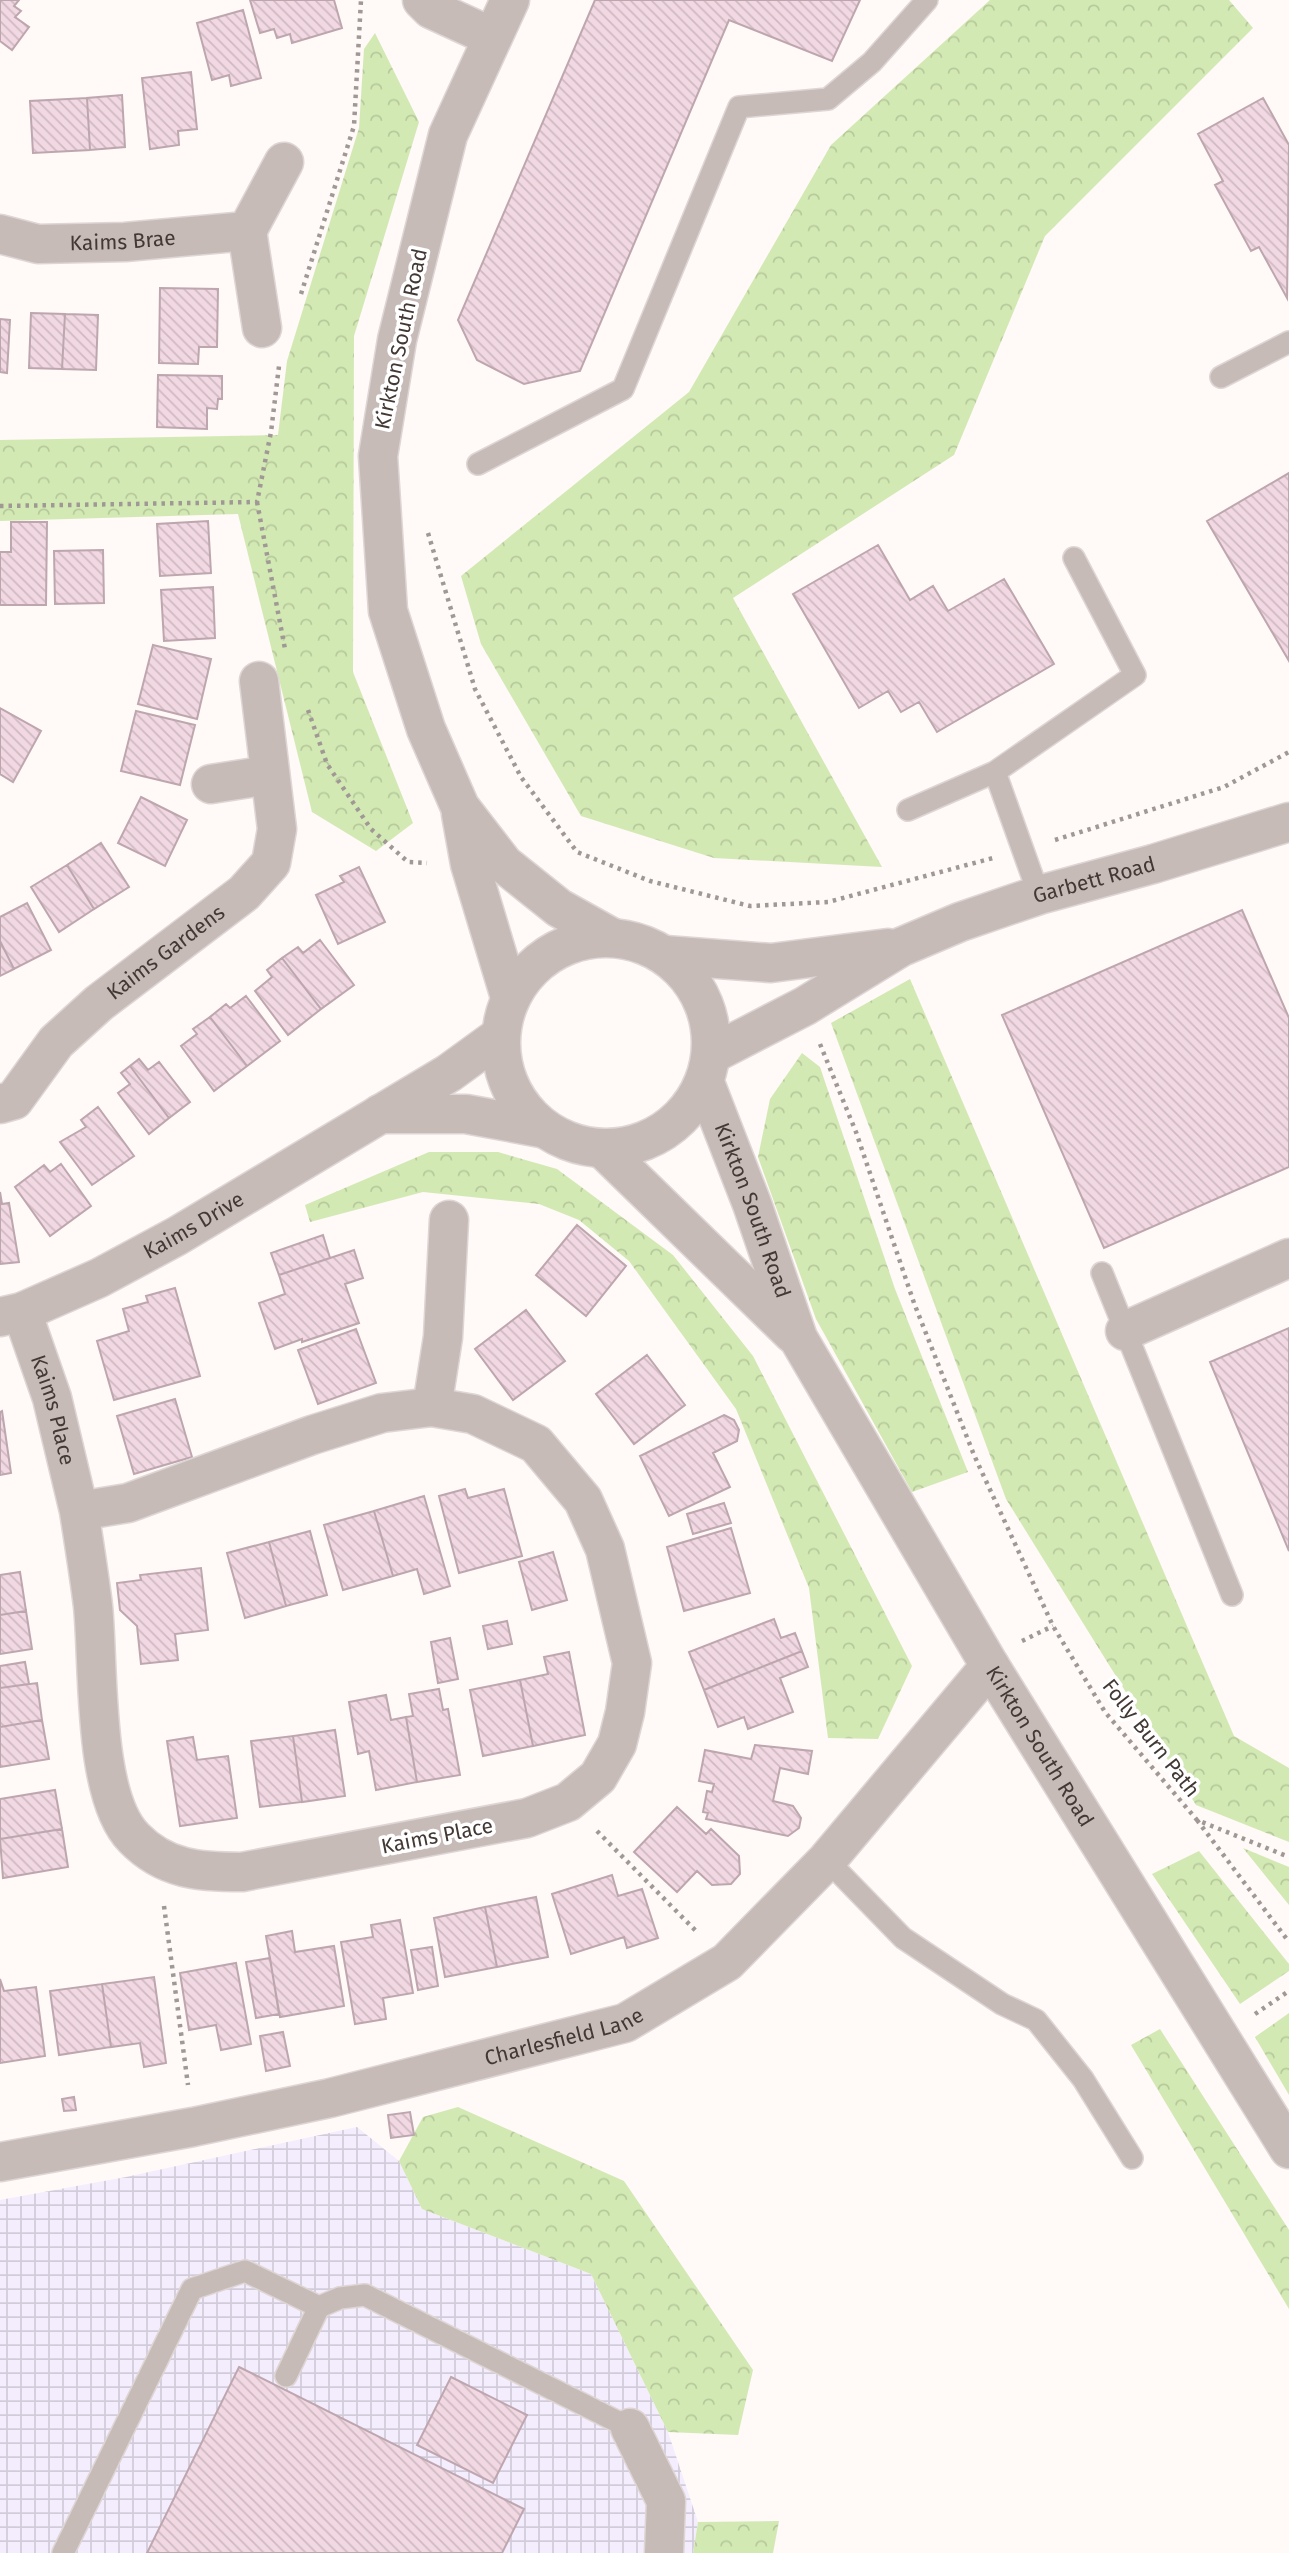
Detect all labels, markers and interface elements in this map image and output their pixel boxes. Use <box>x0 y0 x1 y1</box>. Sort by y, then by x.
street label: Kaims Brae <box>69 224 177 256</box>
street label: Kirkton South Road <box>369 246 433 432</box>
street label: Garbett Road <box>1030 851 1158 909</box>
street label: Kaims Gardens <box>102 899 230 1005</box>
street label: Kirkton South Road <box>709 1119 796 1301</box>
street label: Kaims Drive <box>139 1186 249 1265</box>
street label: Kaims Place <box>25 1351 81 1468</box>
street label: Kirkton South Road <box>980 1661 1099 1832</box>
street label: Folly Burn Path <box>1097 1674 1205 1802</box>
street label: Kaims Place <box>379 1812 495 1860</box>
street label: Charlesfield Lane <box>482 2002 648 2071</box>

